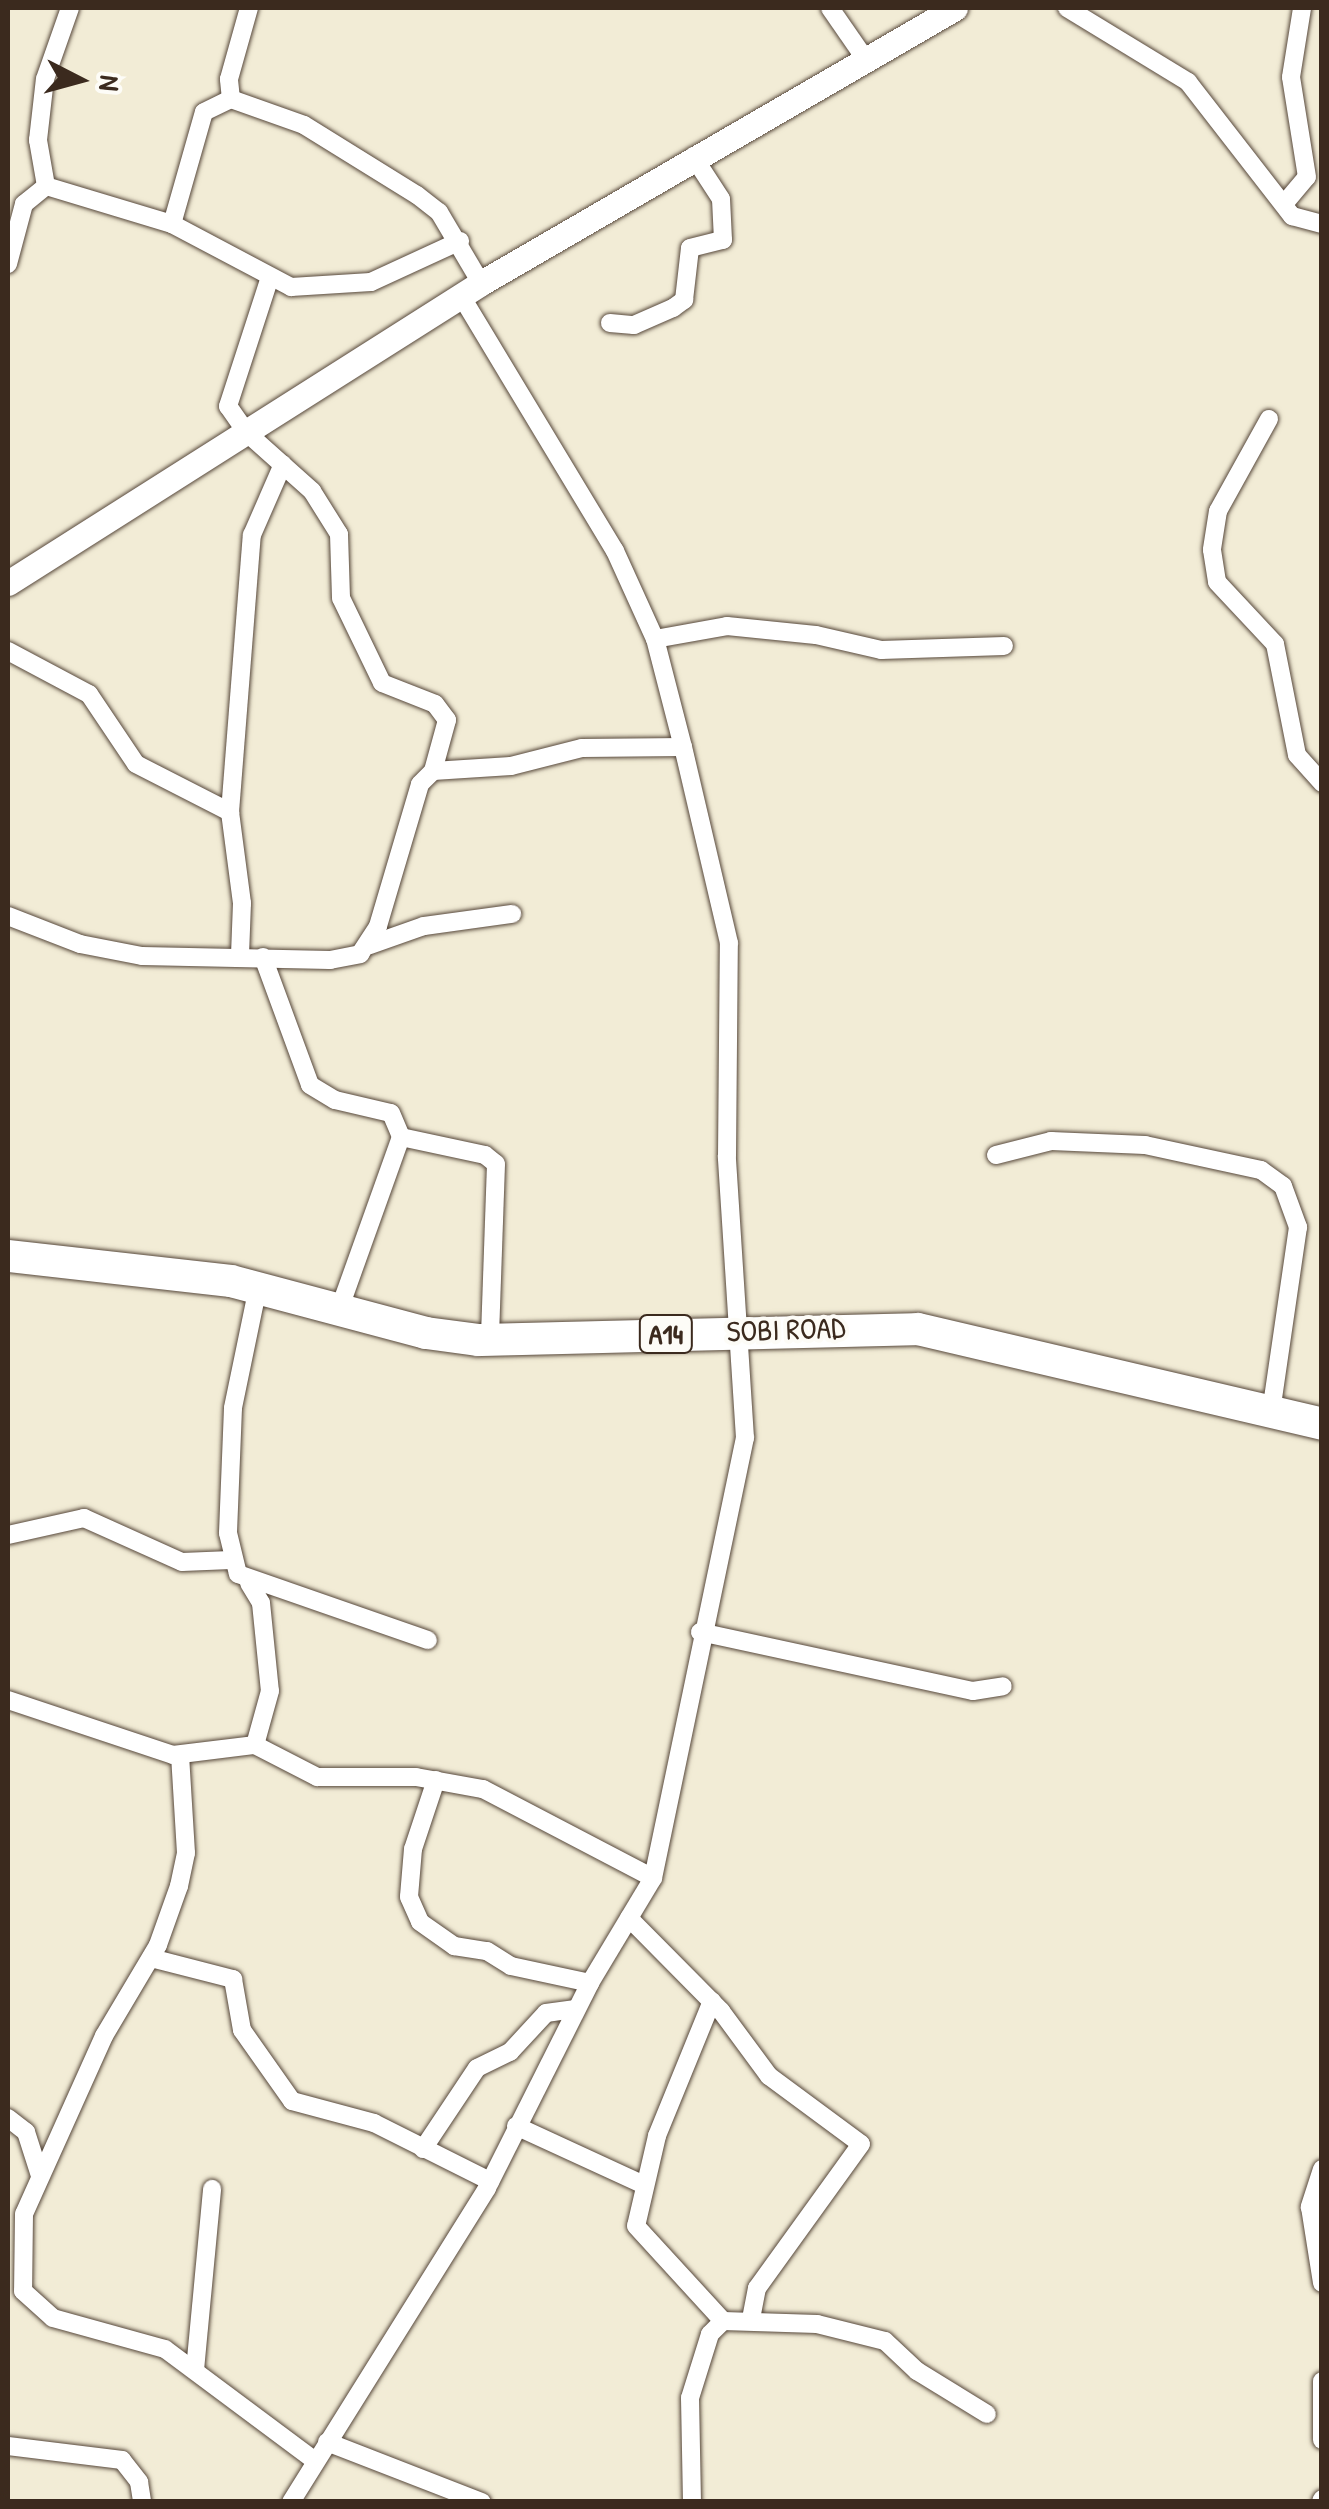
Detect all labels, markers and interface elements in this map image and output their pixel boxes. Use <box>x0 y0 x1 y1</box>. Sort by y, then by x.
north arrow <box>30 30 130 130</box>
text: N <box>90 74 130 93</box>
street label: SOBI ROAD <box>726 1309 846 1349</box>
road number: A14 <box>638 1311 694 1357</box>

